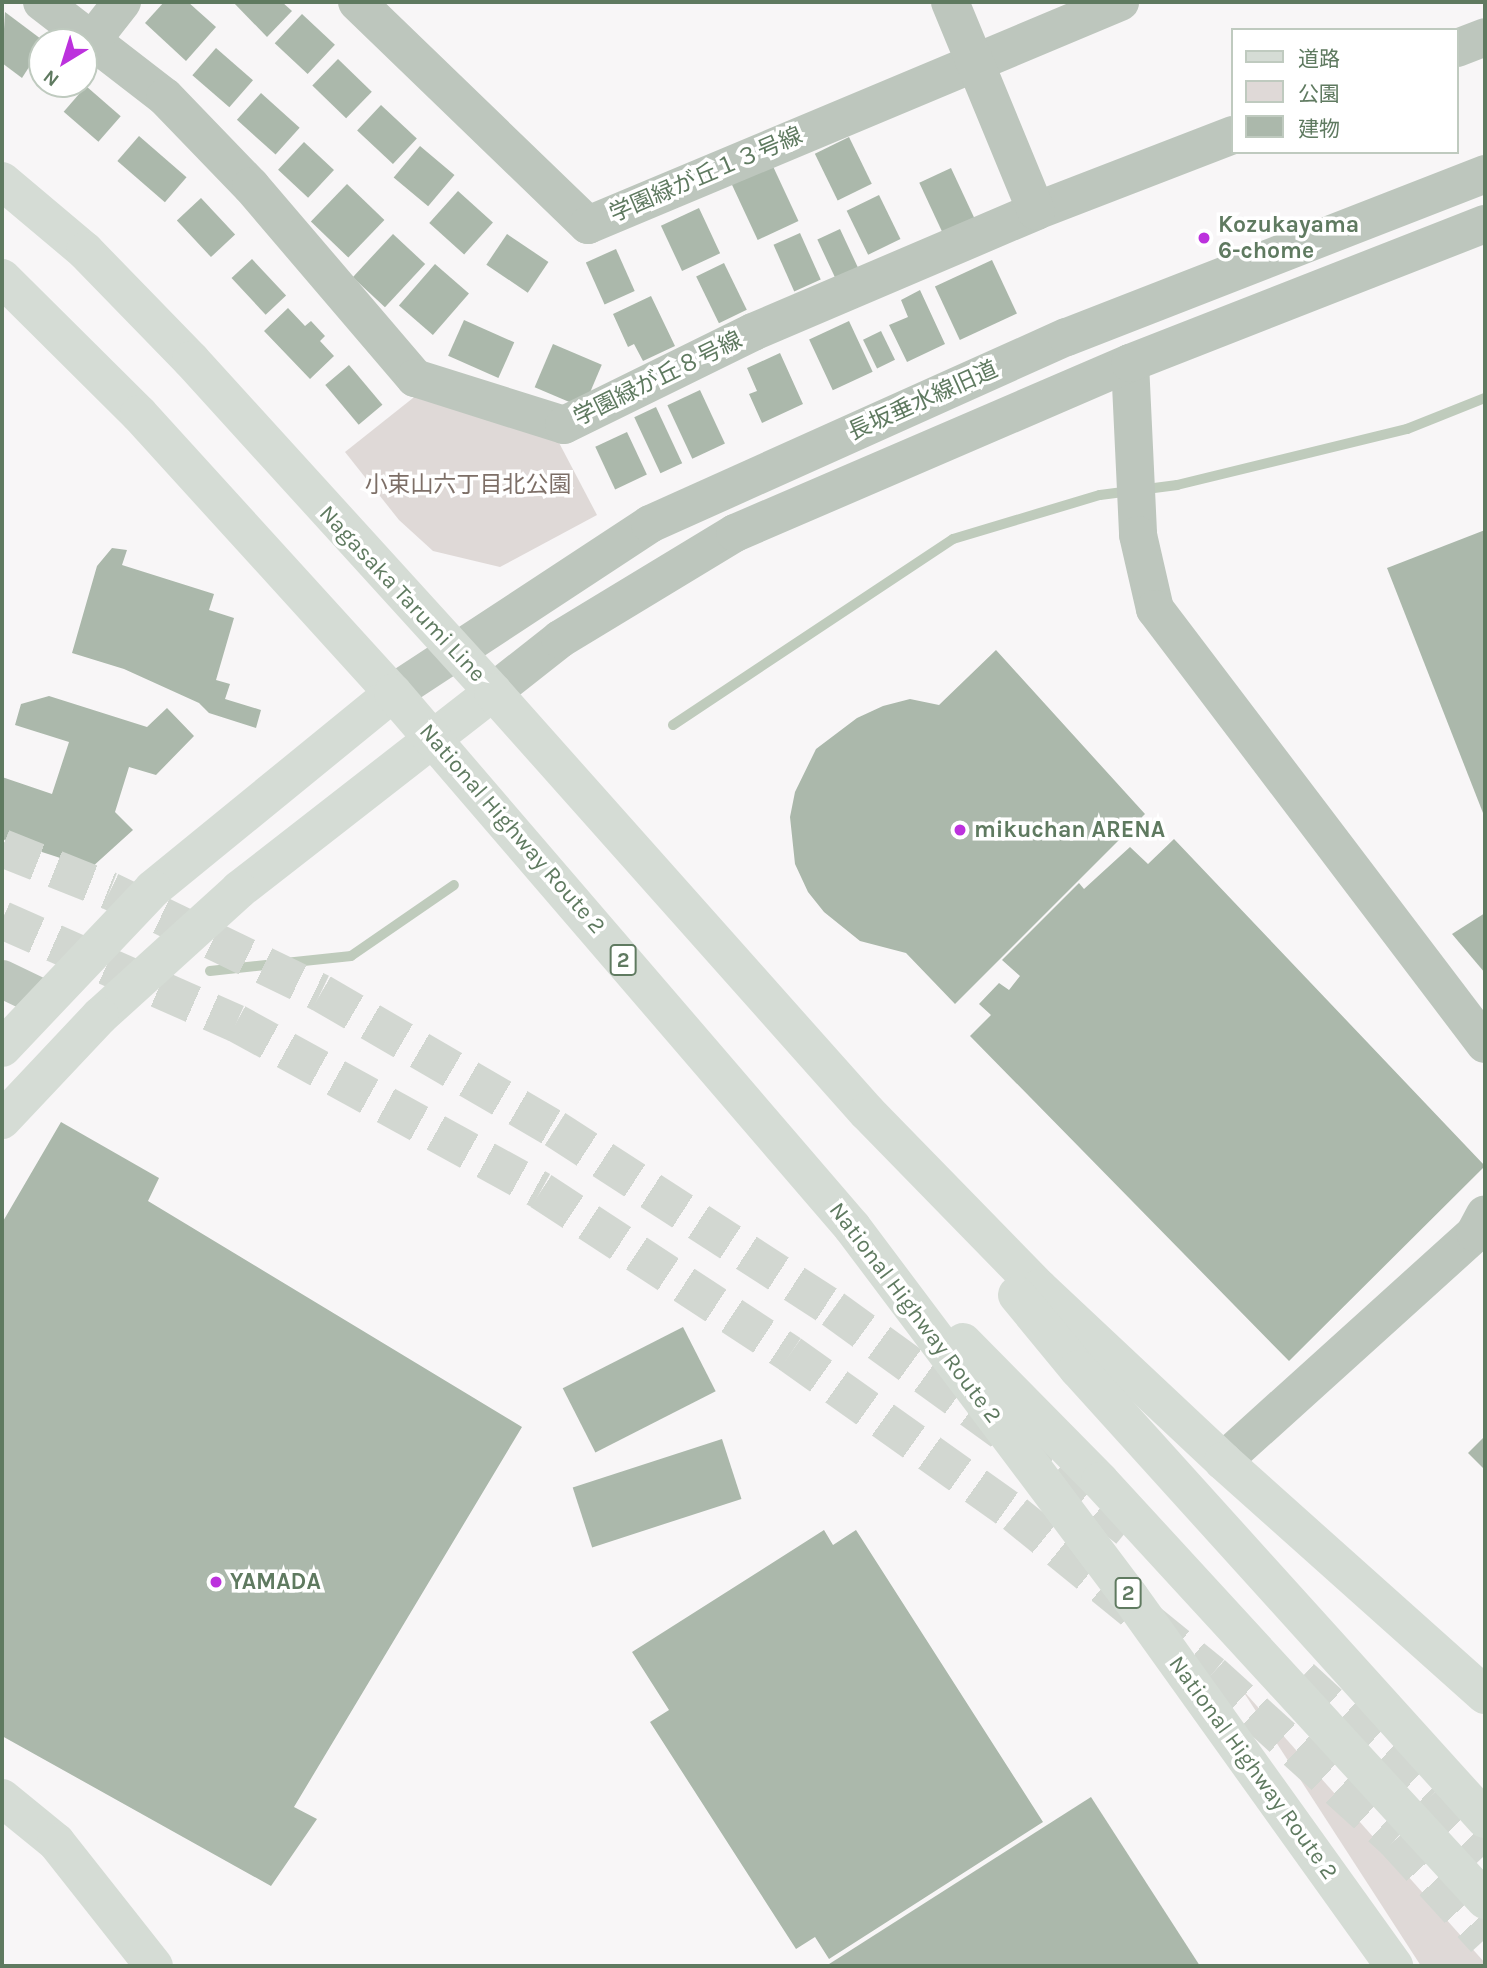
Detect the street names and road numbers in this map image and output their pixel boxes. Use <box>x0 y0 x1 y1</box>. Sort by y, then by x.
street label: 学園緑が丘１３号線 <box>605 122 807 228</box>
street label: 学園緑が丘８号線 <box>569 326 747 432</box>
street label: 長坂垂水線旧道 <box>844 356 1002 446</box>
street label: Nagasaka Tarumi Line <box>313 500 491 688</box>
street label: National Highway Route 2 <box>413 718 611 940</box>
road number: 2 <box>609 942 637 978</box>
street label: National Highway Route 2 <box>823 1197 1007 1429</box>
road number: 2 <box>1114 1576 1142 1610</box>
street label: National Highway Route 2 <box>1163 1651 1343 1885</box>

